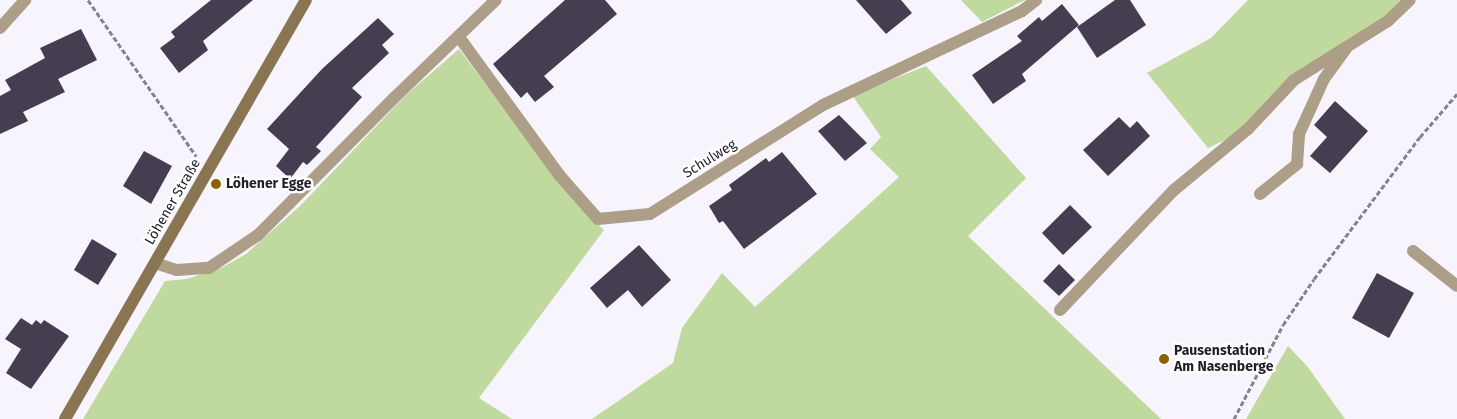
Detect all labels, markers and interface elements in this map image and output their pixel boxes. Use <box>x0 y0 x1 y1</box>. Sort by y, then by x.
street label: Schulweg <box>680 136 740 182</box>
street label: Löhener Straße <box>142 156 204 248</box>
place label: Löhener Egge <box>226 176 311 192</box>
marker: Löhener Egge <box>210 178 222 190</box>
place label: Pausenstation Am Nasenberge <box>1174 343 1273 376</box>
marker: Pausenstation Am Nasenberge <box>1158 353 1170 365</box>

